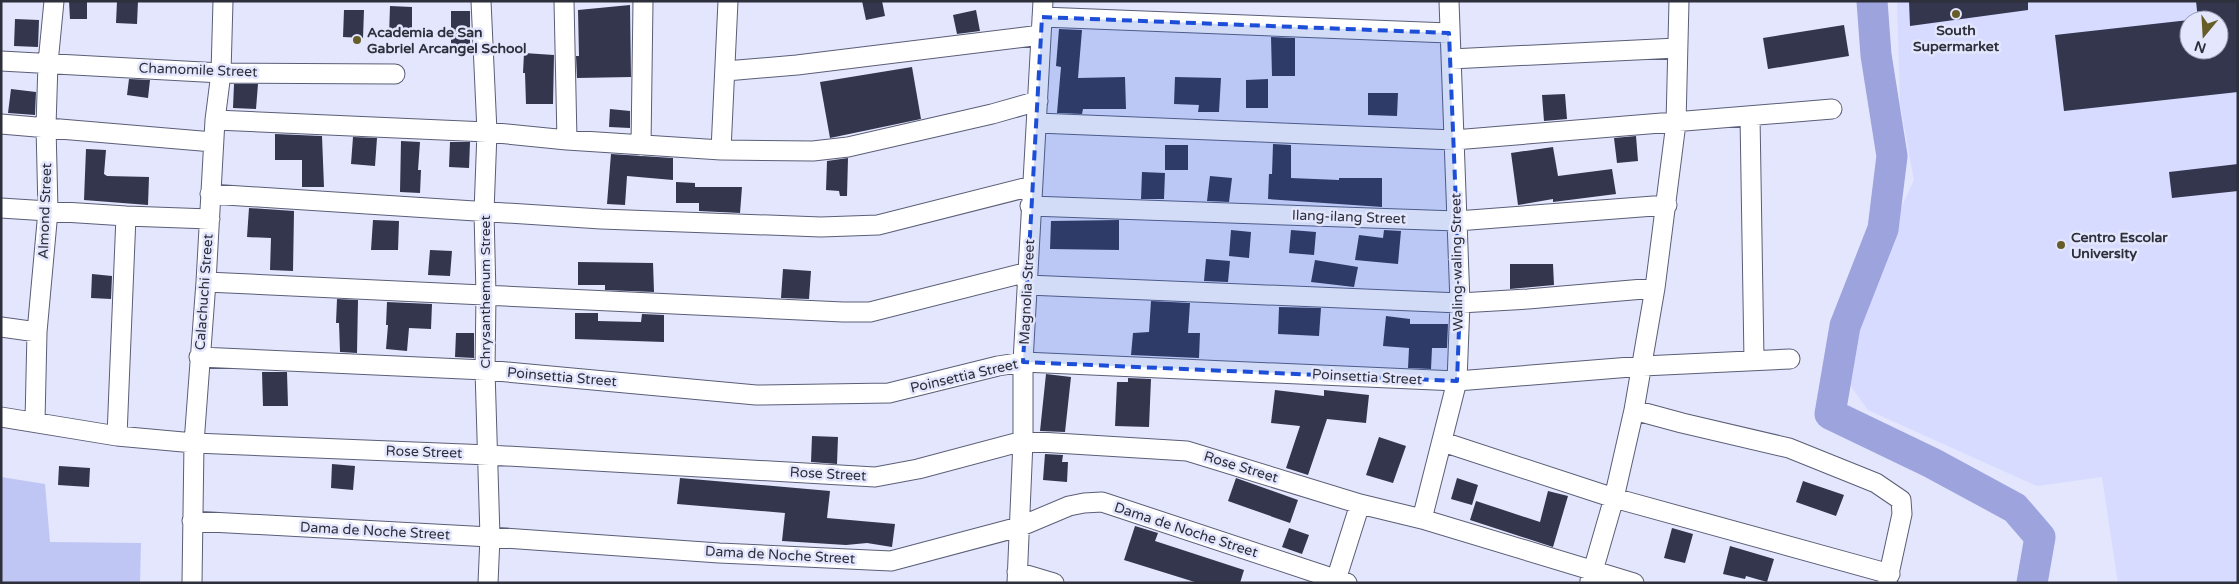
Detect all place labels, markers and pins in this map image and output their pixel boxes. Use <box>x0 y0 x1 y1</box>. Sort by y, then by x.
marker: South Supermarket <box>1950 8 1962 20</box>
place label: South Supermarket <box>1913 22 2000 55</box>
place label: Academia de San Gabriel Arcangel School <box>367 24 527 57</box>
marker: Academia de San Gabriel Arcangel School <box>351 34 363 46</box>
place label: Centro Escolar University <box>2071 229 2168 262</box>
marker: Centro Escolar University <box>2055 239 2067 251</box>

